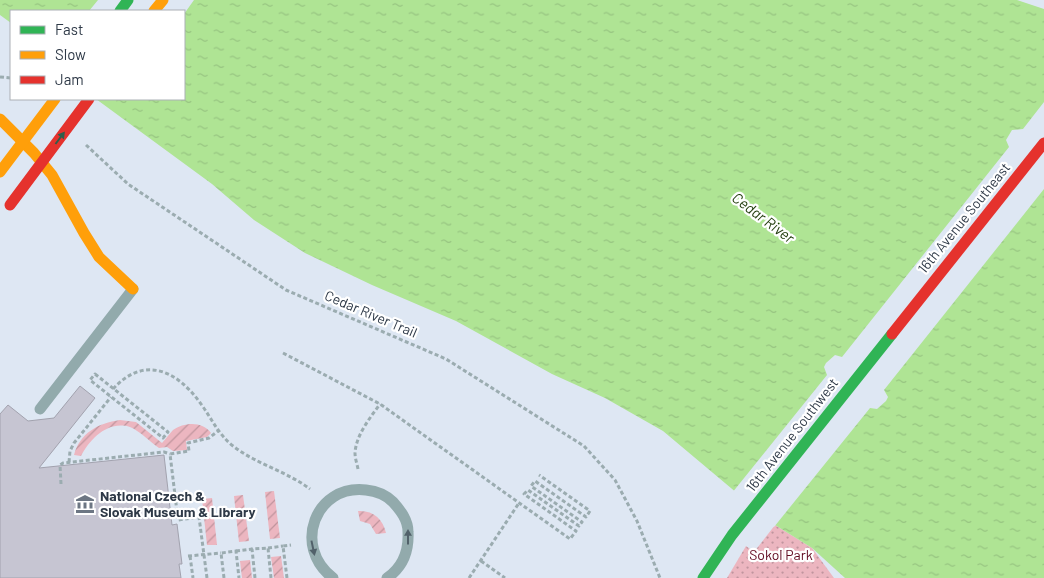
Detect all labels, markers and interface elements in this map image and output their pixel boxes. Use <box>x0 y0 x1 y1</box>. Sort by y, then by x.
legend <box>10 10 185 100</box>
text: Fast <box>55 20 83 38</box>
text: Slow <box>55 45 86 63</box>
text: Jam <box>55 70 84 88</box>
one-way arrow <box>55 131 65 145</box>
street label: 16th Avenue Southeast <box>914 159 1013 276</box>
water label: Cedar River <box>729 188 799 247</box>
street label: Cedar River Trail <box>322 286 420 341</box>
street label: 16th Avenue Southwest <box>742 374 841 495</box>
place label: National Czech & Slovak Museum & Library <box>100 487 256 520</box>
museum icon: National Czech & Slovak Museum & Library <box>74 493 96 515</box>
one-way arrow <box>404 529 412 545</box>
one-way arrow <box>309 540 317 555</box>
park label: Sokol Park <box>749 546 813 563</box>

